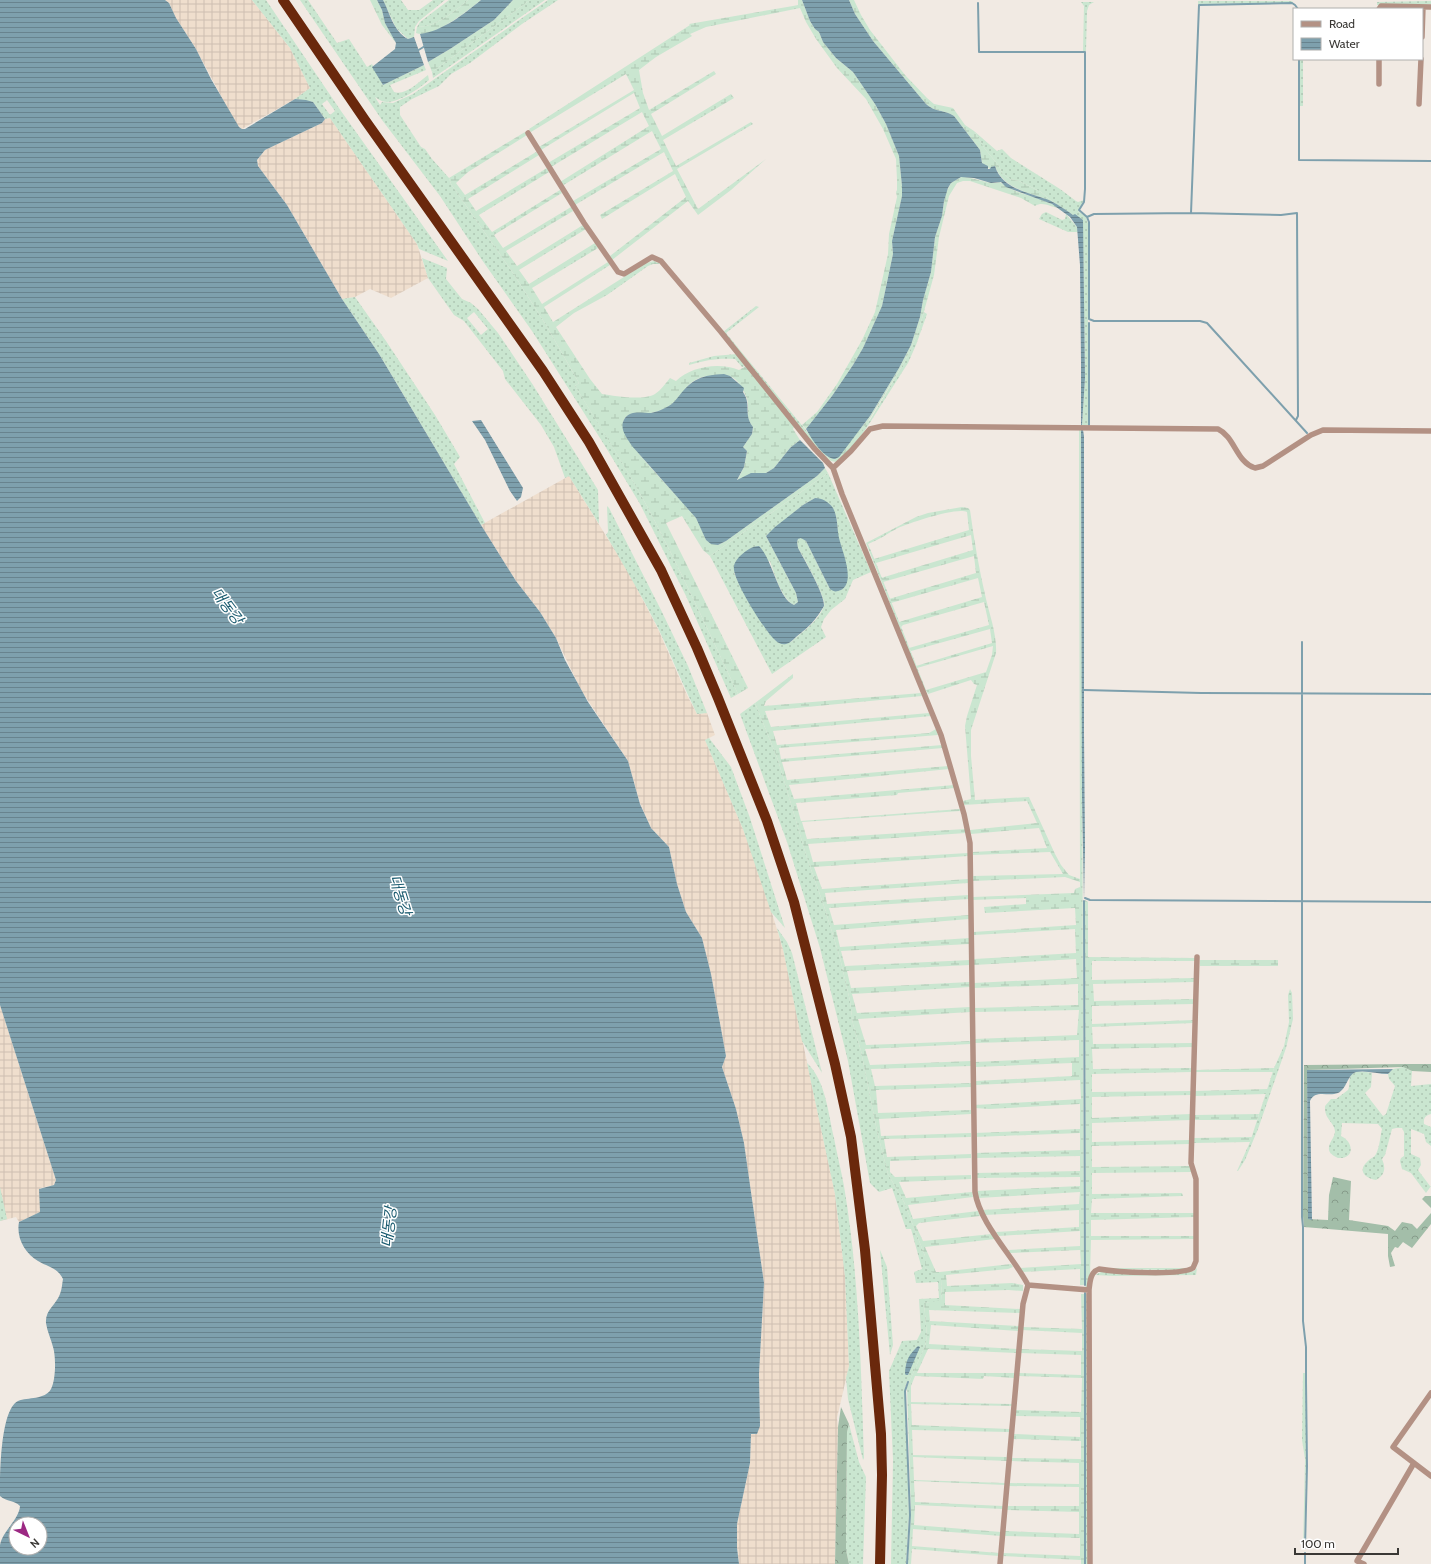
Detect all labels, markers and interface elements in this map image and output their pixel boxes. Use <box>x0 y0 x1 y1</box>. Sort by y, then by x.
legend <box>1293 8 1423 60</box>
text: Road <box>1329 16 1355 31</box>
text: Water <box>1329 36 1360 51</box>
water label: 대동강 <box>207 584 248 630</box>
water label: 대동강 <box>385 873 415 920</box>
water label: 대동강 <box>378 1203 400 1249</box>
north arrow <box>8 1516 48 1556</box>
scale bar <box>1295 1530 1398 1556</box>
text: N <box>27 1536 42 1551</box>
text: 100 m <box>1301 1536 1335 1551</box>

